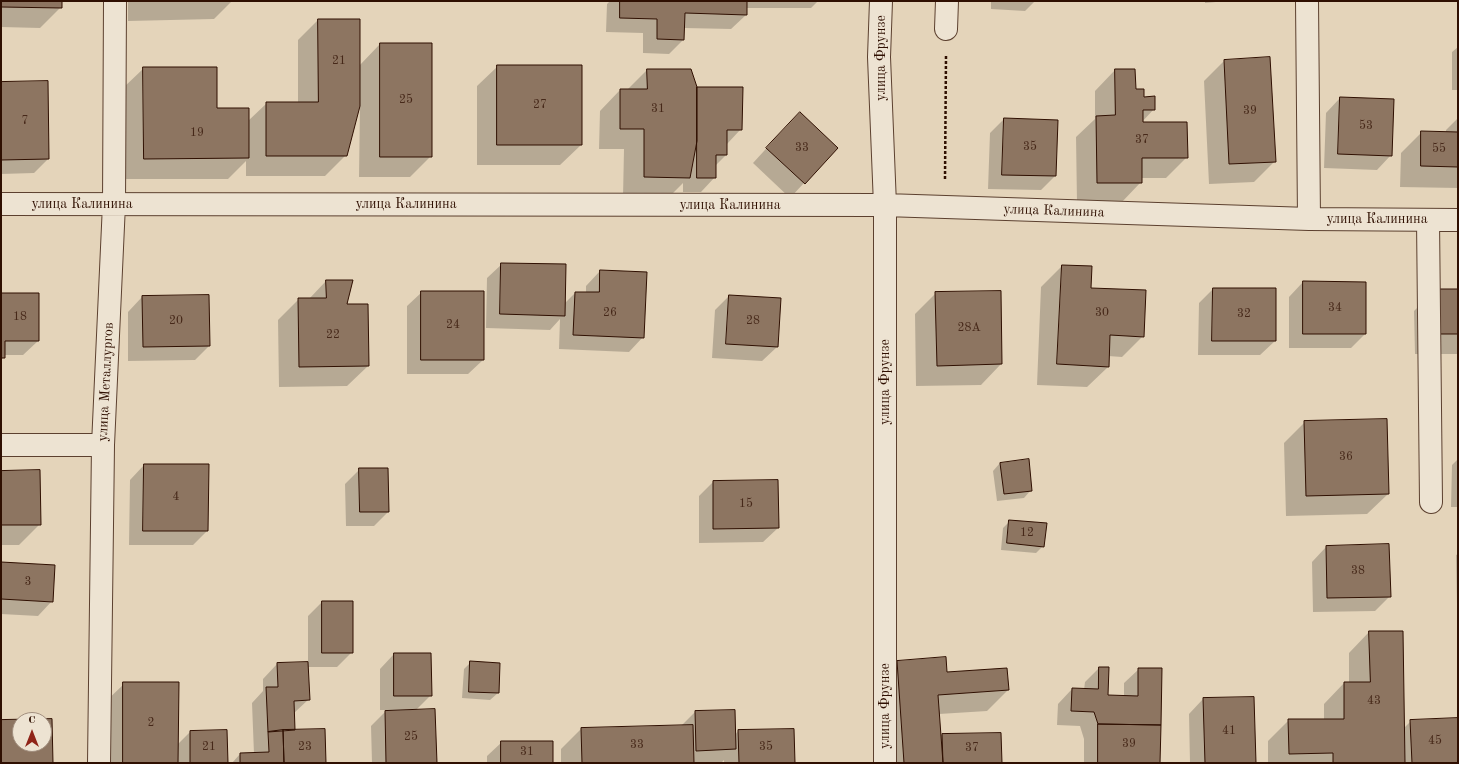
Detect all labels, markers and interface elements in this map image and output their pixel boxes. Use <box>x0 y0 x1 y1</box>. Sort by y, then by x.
street label: улица Фрунзе <box>873 15 889 101</box>
house number: 21 <box>332 54 346 68</box>
house number: 25 <box>399 93 413 107</box>
house number: 27 <box>533 98 547 112</box>
house number: 31 <box>651 102 665 116</box>
house number: 39 <box>1243 104 1257 118</box>
house number: 7 <box>22 114 28 128</box>
house number: 53 <box>1359 119 1373 133</box>
house number: 19 <box>190 126 204 140</box>
house number: 37 <box>1135 133 1149 147</box>
house number: 35 <box>1023 140 1037 154</box>
house number: 33 <box>795 141 809 155</box>
house number: 55 <box>1432 142 1446 156</box>
street label: улица Калинина <box>31 196 133 212</box>
street label: улица Калинина <box>355 196 457 212</box>
street label: улица Калинина <box>679 197 781 213</box>
street label: улица Калинина <box>1003 201 1105 221</box>
street label: улица Калинина <box>1326 211 1428 227</box>
house number: 34 <box>1328 301 1342 315</box>
house number: 26 <box>603 306 617 320</box>
house number: 30 <box>1095 306 1109 320</box>
house number: 32 <box>1237 307 1251 321</box>
house number: 18 <box>13 310 27 324</box>
house number: 20 <box>169 314 183 328</box>
house number: 28 <box>746 314 760 328</box>
house number: 24 <box>446 318 460 332</box>
house number: 28А <box>957 321 981 335</box>
street label: улица Металлургов <box>94 322 118 442</box>
house number: 22 <box>326 328 340 342</box>
street label: улица Фрунзе <box>877 339 893 425</box>
house number: 36 <box>1339 450 1353 464</box>
house number: 4 <box>173 490 179 504</box>
house number: 15 <box>739 497 753 511</box>
house number: 12 <box>1020 526 1034 540</box>
house number: 38 <box>1351 564 1365 578</box>
house number: 3 <box>25 575 31 589</box>
street label: улица Фрунзе <box>877 663 893 749</box>
house number: 43 <box>1367 694 1381 708</box>
north arrow <box>12 712 52 752</box>
text: С <box>28 715 36 726</box>
house number: 2 <box>148 716 154 730</box>
house number: 41 <box>1222 724 1236 738</box>
house number: 25 <box>404 730 418 744</box>
house number: 45 <box>1428 734 1442 748</box>
house number: 39 <box>1122 737 1136 751</box>
house number: 33 <box>630 738 644 752</box>
house number: 21 <box>202 740 216 754</box>
house number: 23 <box>298 740 312 754</box>
house number: 35 <box>759 740 773 754</box>
house number: 37 <box>965 741 979 755</box>
house number: 31 <box>520 745 534 759</box>

